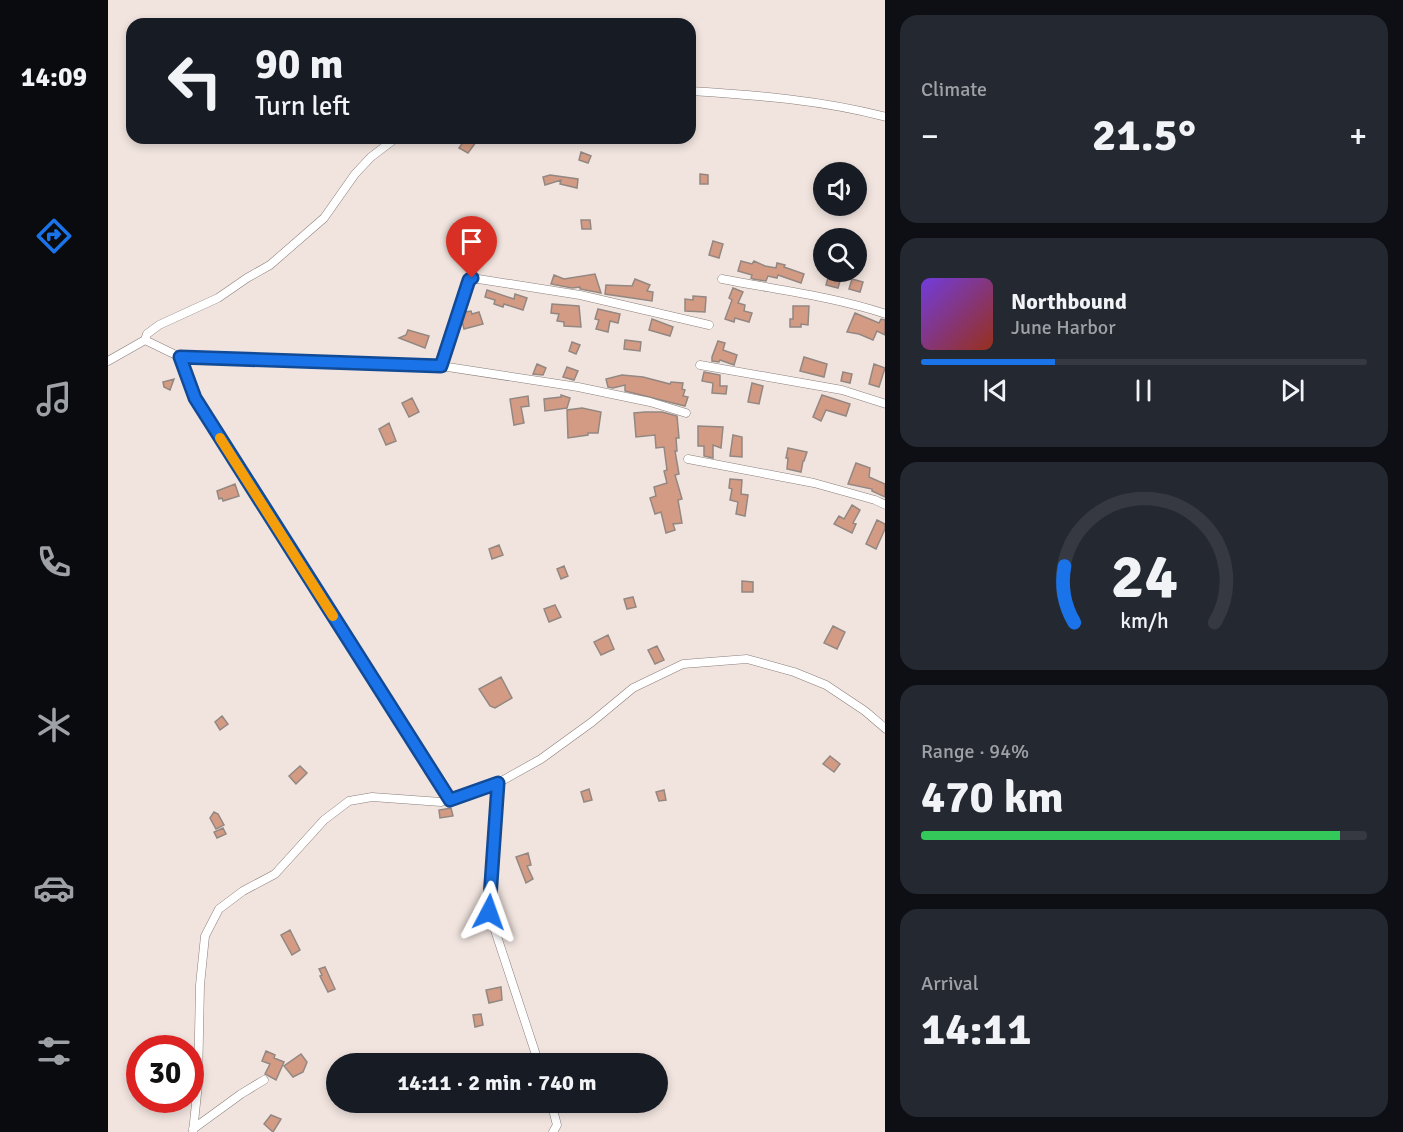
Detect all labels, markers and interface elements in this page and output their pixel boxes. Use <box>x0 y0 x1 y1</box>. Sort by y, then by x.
text: 90 m <box>255 39 344 90</box>
icon: left <box>156 42 234 120</box>
text: 14:09 <box>21 61 87 94</box>
text: Climate <box>921 77 987 102</box>
text: Turn left <box>255 90 350 123</box>
text: 21.5° <box>1092 108 1196 163</box>
text: − <box>921 116 939 157</box>
text: + <box>1349 116 1367 157</box>
map controls <box>813 162 867 282</box>
button: sound <box>813 162 867 216</box>
icon: directions <box>33 215 75 257</box>
pin <box>446 216 497 278</box>
icon: arrive <box>455 225 488 258</box>
button: search <box>813 228 867 282</box>
text: Northbound <box>1011 288 1127 315</box>
text: June Harbor <box>1011 315 1116 340</box>
icon: previous <box>979 374 1012 407</box>
icon: pause <box>1127 374 1160 407</box>
icon: next <box>1276 374 1309 407</box>
icon: music <box>33 378 75 420</box>
text: 24 <box>1110 538 1178 615</box>
icon: phone <box>33 541 75 583</box>
text: km/h <box>1120 608 1168 634</box>
icon: climate <box>33 704 75 746</box>
text: Range · 94% <box>921 739 1029 764</box>
text: 470 km <box>921 770 1064 825</box>
icon: car <box>33 867 75 909</box>
position arrow <box>457 880 521 944</box>
text: Arrival <box>921 971 979 996</box>
text: 14:11 <box>921 1002 1031 1057</box>
icon: filters <box>33 1030 75 1072</box>
speed limit sign: 30 <box>126 1035 204 1113</box>
text: 14:11 · 2 min · 740 m <box>397 1069 597 1096</box>

